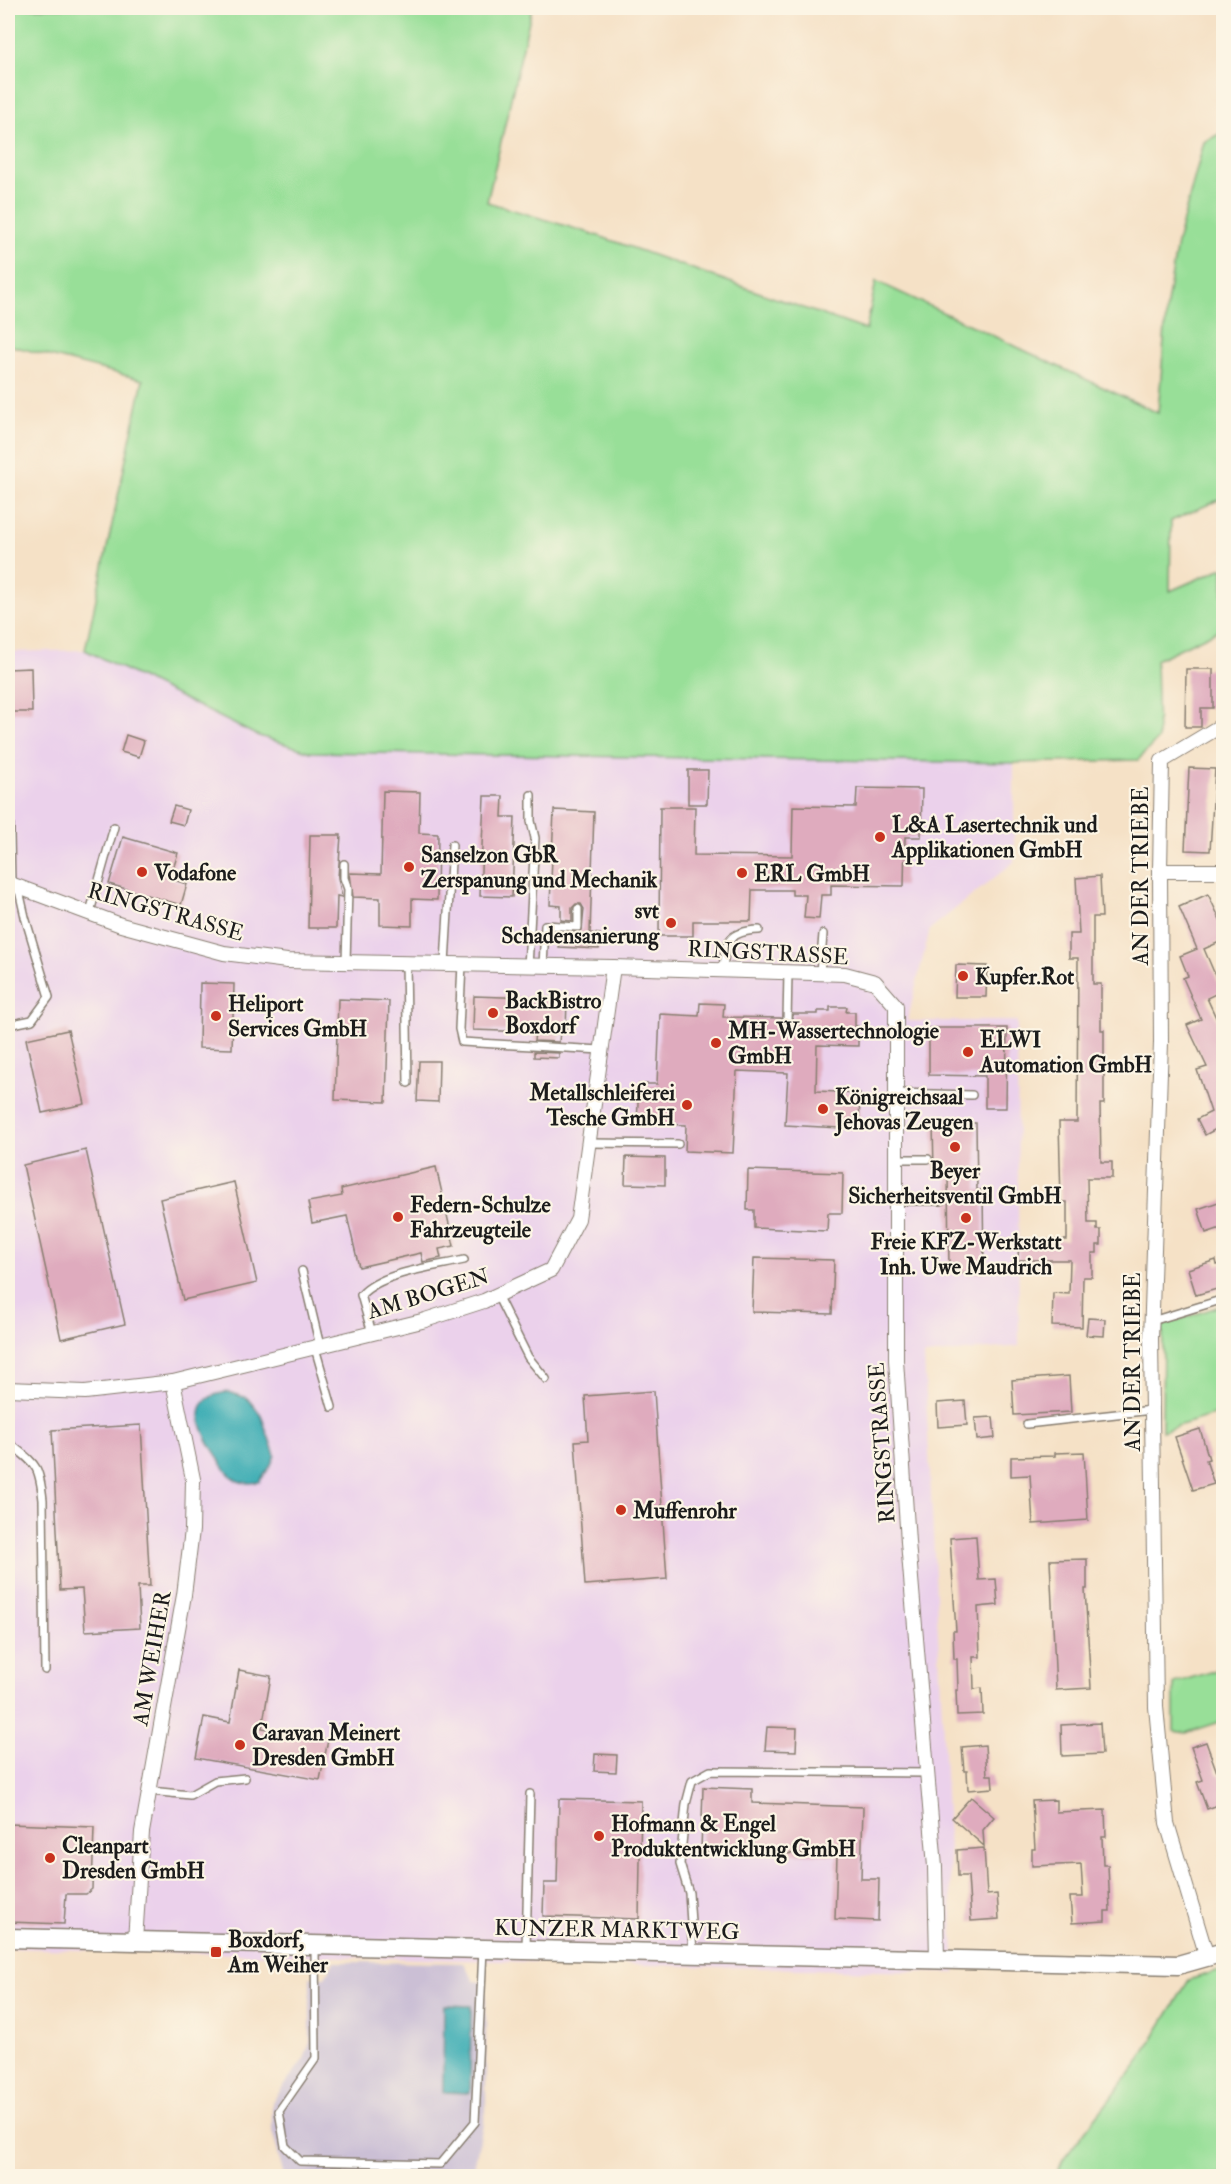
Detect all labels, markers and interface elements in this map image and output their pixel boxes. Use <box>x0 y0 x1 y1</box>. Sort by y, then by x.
street label: AN DER TRIEBE <box>1127 786 1155 967</box>
place label: L&A Lasertechnik und Applikationen GmbH <box>891 811 1098 865</box>
marker: L&A Lasertechnik und Applikationen GmbH <box>873 830 887 844</box>
place label: Sanselzon GbR Zerspanung und Mechanik <box>421 841 658 895</box>
place label: Vodafone <box>153 859 237 887</box>
marker: Sanselzon GbR Zerspanung und Mechanik <box>402 860 416 874</box>
place label: ERL GmbH <box>754 860 870 888</box>
marker: Vodafone <box>135 865 149 879</box>
marker: ERL GmbH <box>735 866 749 880</box>
street label: RINGSTRASSE <box>84 876 247 948</box>
place label: svt Schadensanierung <box>501 897 660 951</box>
marker: svt Schadensanierung <box>664 916 678 930</box>
street label: RINGSTRASSE <box>687 935 849 971</box>
place label: Kupfer.Rot <box>975 963 1075 992</box>
marker: Kupfer.Rot <box>956 969 970 983</box>
place label: BackBistro Boxdorf <box>505 987 602 1040</box>
place label: Heliport Services GmbH <box>228 990 367 1043</box>
marker: BackBistro Boxdorf <box>486 1006 500 1020</box>
marker: Heliport Services GmbH <box>209 1009 223 1023</box>
place label: MH-Wassertechnologie GmbH <box>727 1017 940 1070</box>
place label: ELWI Automation GmbH <box>979 1026 1152 1079</box>
marker: MH-Wassertechnologie GmbH <box>709 1036 723 1050</box>
marker: ELWI Automation GmbH <box>961 1045 975 1059</box>
place label: Metallschleiferei Tesche GmbH <box>528 1079 675 1132</box>
place label: Königreichsaal Jehovas Zeugen <box>834 1083 974 1137</box>
marker: Metallschleiferei Tesche GmbH <box>680 1098 694 1112</box>
marker: Königreichsaal Jehovas Zeugen <box>816 1102 830 1116</box>
marker: Beyer Sicherheitsventil GmbH <box>948 1140 962 1154</box>
place label: Beyer Sicherheitsventil GmbH <box>848 1157 1062 1210</box>
place label: Federn-Schulze Fahrzeugteile <box>410 1191 551 1245</box>
marker: Federn-Schulze Fahrzeugteile <box>391 1210 405 1224</box>
marker: Freie KFZ-Werkstatt Inh. Uwe Maudrich <box>959 1211 973 1225</box>
place label: Freie KFZ-Werkstatt Inh. Uwe Maudrich <box>870 1228 1062 1281</box>
street label: AM BOGEN <box>363 1262 493 1326</box>
street label: AN DER TRIEBE <box>1119 1272 1147 1453</box>
street label: RINGSTRASSE <box>862 1361 902 1524</box>
place label: Muffenrohr <box>632 1497 738 1525</box>
marker: Muffenrohr <box>614 1503 628 1517</box>
street label: AM WEIHER <box>126 1587 178 1729</box>
place label: Caravan Meinert Dresden GmbH <box>252 1719 401 1772</box>
marker: Caravan Meinert Dresden GmbH <box>233 1738 247 1752</box>
place label: Hofmann & Engel Produktentwicklung GmbH <box>611 1810 856 1864</box>
marker: Hofmann & Engel Produktentwicklung GmbH <box>592 1829 606 1843</box>
place label: Cleanpart Dresden GmbH <box>62 1832 205 1885</box>
marker: Cleanpart Dresden GmbH <box>43 1851 57 1865</box>
street label: KUNZER MARKTWEG <box>494 1914 740 1946</box>
place label: Boxdorf, Am Weiher <box>227 1926 329 1979</box>
marker: Boxdorf, Am Weiher <box>209 1945 223 1959</box>

